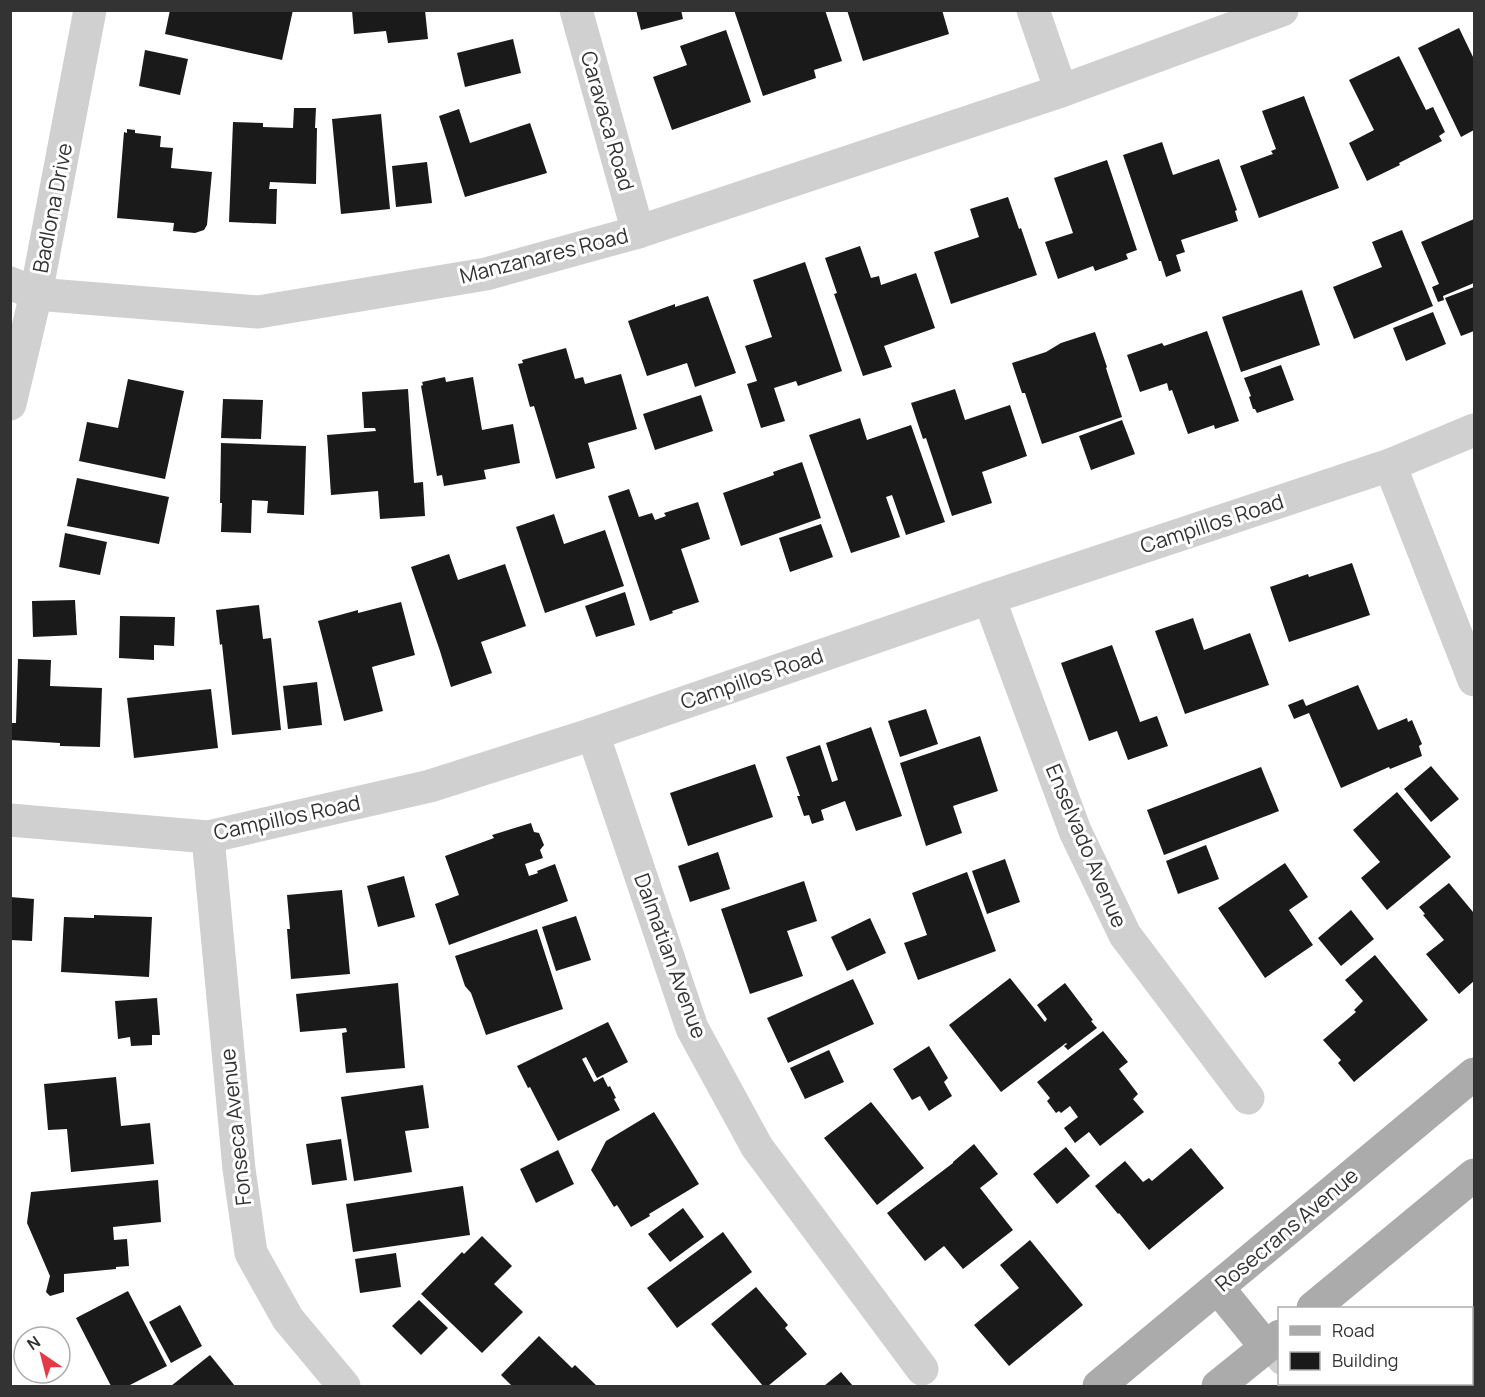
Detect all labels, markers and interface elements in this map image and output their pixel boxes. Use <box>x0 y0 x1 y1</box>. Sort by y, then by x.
street label: Caravaca Road <box>575 48 641 194</box>
street label: Badlona Drive <box>26 140 78 275</box>
street label: Manzanares Road <box>457 221 631 290</box>
street label: Campillos Road <box>1137 487 1287 559</box>
street label: Campillos Road <box>677 641 827 716</box>
street label: Enselvado Avenue <box>1040 759 1134 932</box>
street label: Campillos Road <box>211 788 363 846</box>
street label: Dalmatian Avenue <box>628 869 714 1042</box>
street label: Fonseca Avenue <box>213 1047 257 1207</box>
street label: Rosecrans Avenue <box>1209 1161 1364 1297</box>
legend <box>1278 1307 1473 1385</box>
text: Road <box>1332 1318 1375 1342</box>
north arrow <box>12 1325 72 1385</box>
text: N <box>22 1330 44 1355</box>
text: Building <box>1332 1348 1398 1372</box>

